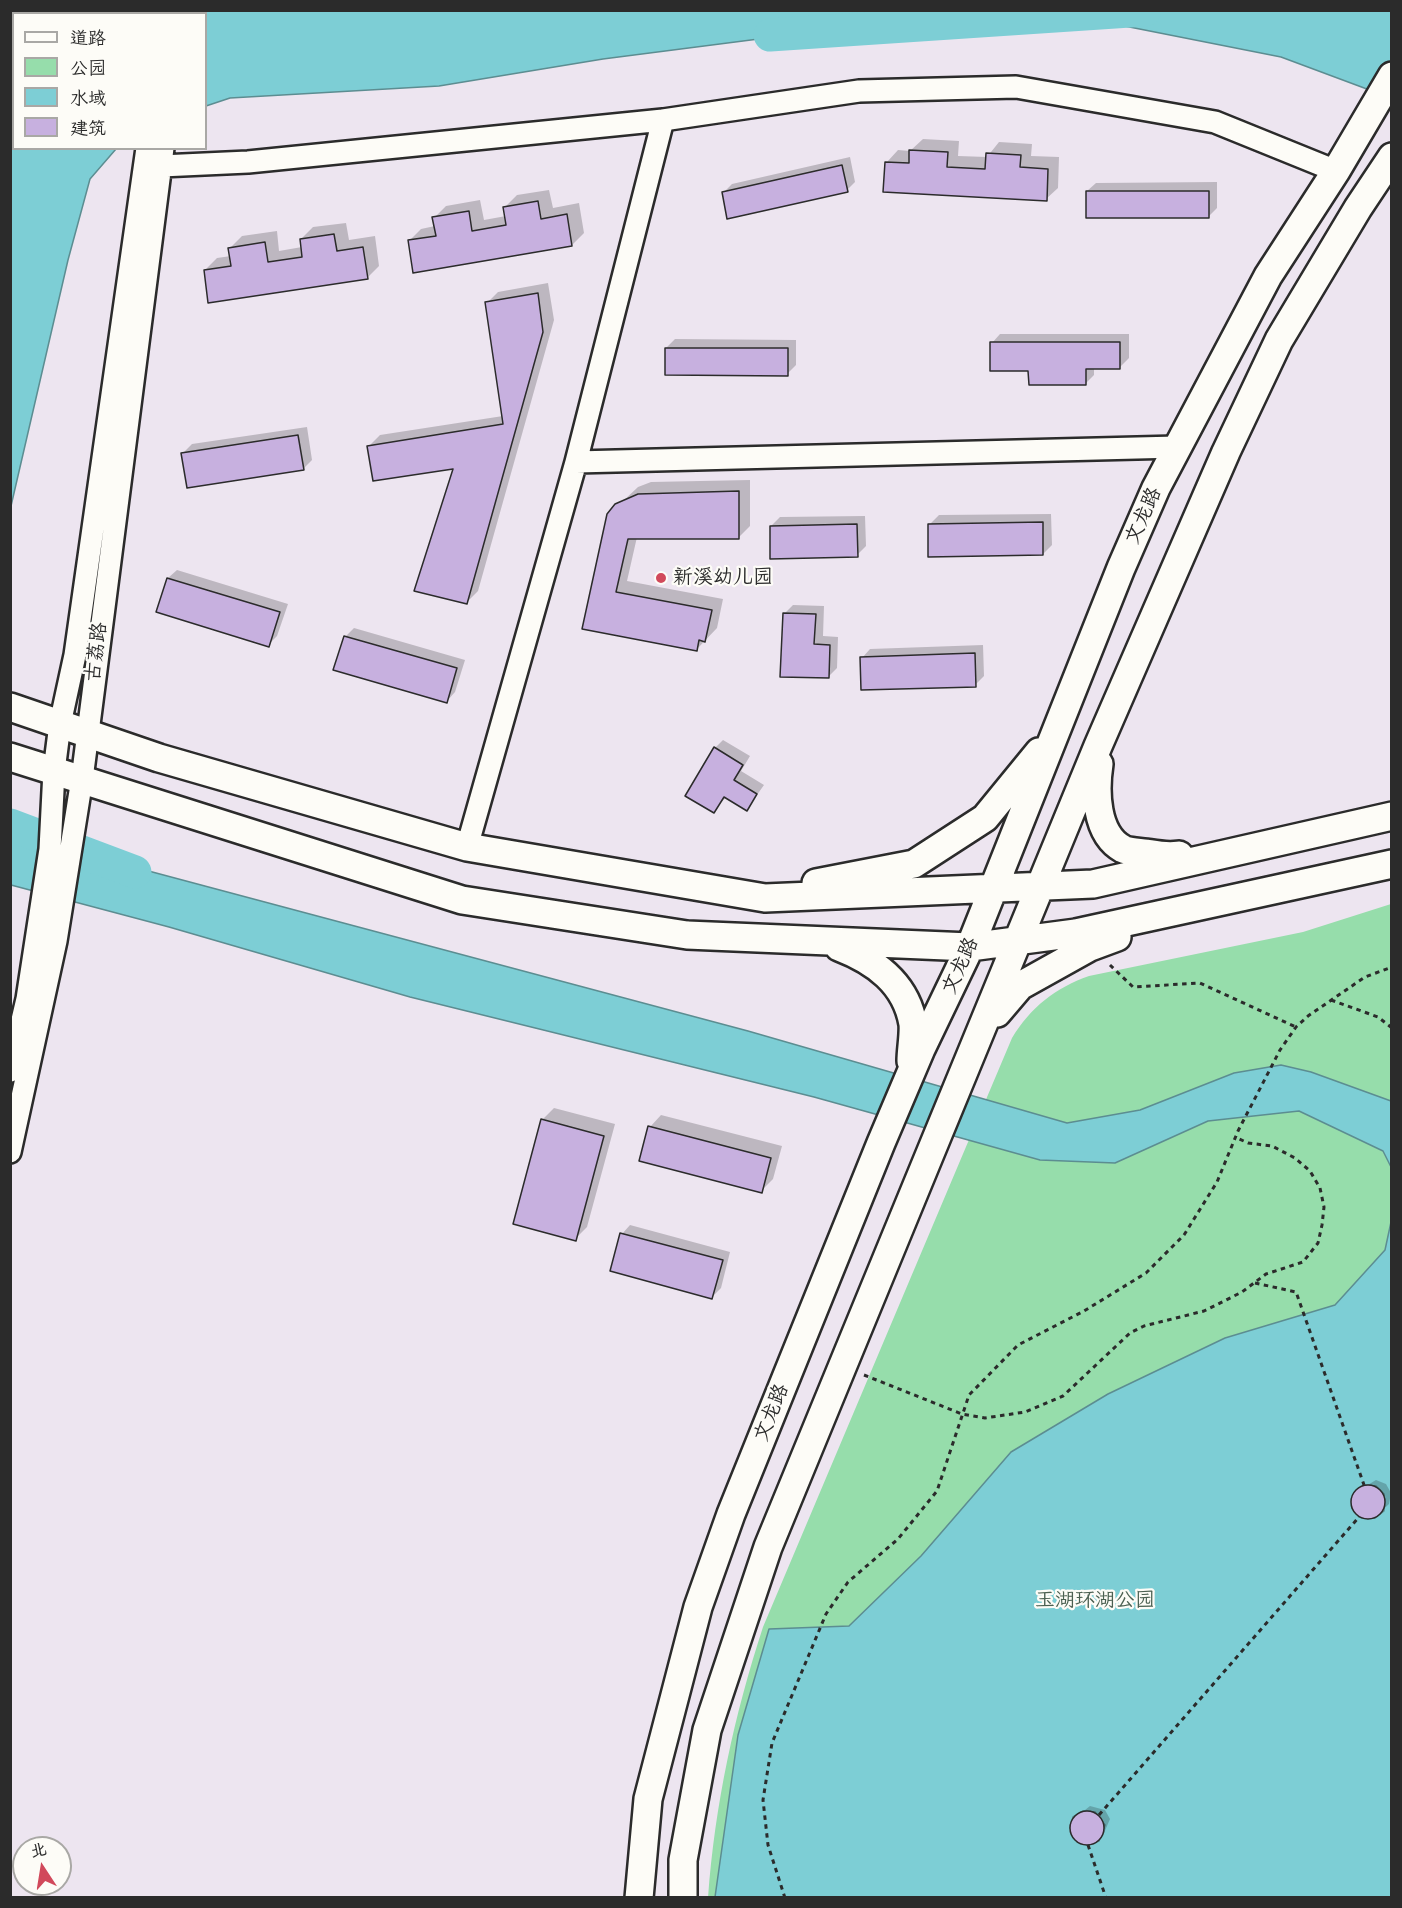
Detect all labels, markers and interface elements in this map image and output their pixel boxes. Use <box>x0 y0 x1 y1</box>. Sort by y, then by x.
legend <box>12 12 207 150</box>
text: 道路 <box>70 27 106 49</box>
text: 公园 <box>70 57 106 79</box>
text: 水域 <box>70 87 106 109</box>
text: 建筑 <box>70 117 106 139</box>
street label: 文龙路 <box>1121 484 1167 548</box>
place label: 新溪幼儿园 <box>673 566 773 590</box>
marker: 新溪幼儿园 <box>654 571 668 585</box>
street label: 古荔路 <box>81 621 113 683</box>
street label: 文龙路 <box>938 934 984 998</box>
street label: 文龙路 <box>750 1381 794 1445</box>
park label: 玉湖环湖公园 <box>1035 1589 1155 1613</box>
north arrow <box>12 1836 72 1896</box>
text: 北 <box>29 1839 48 1861</box>

